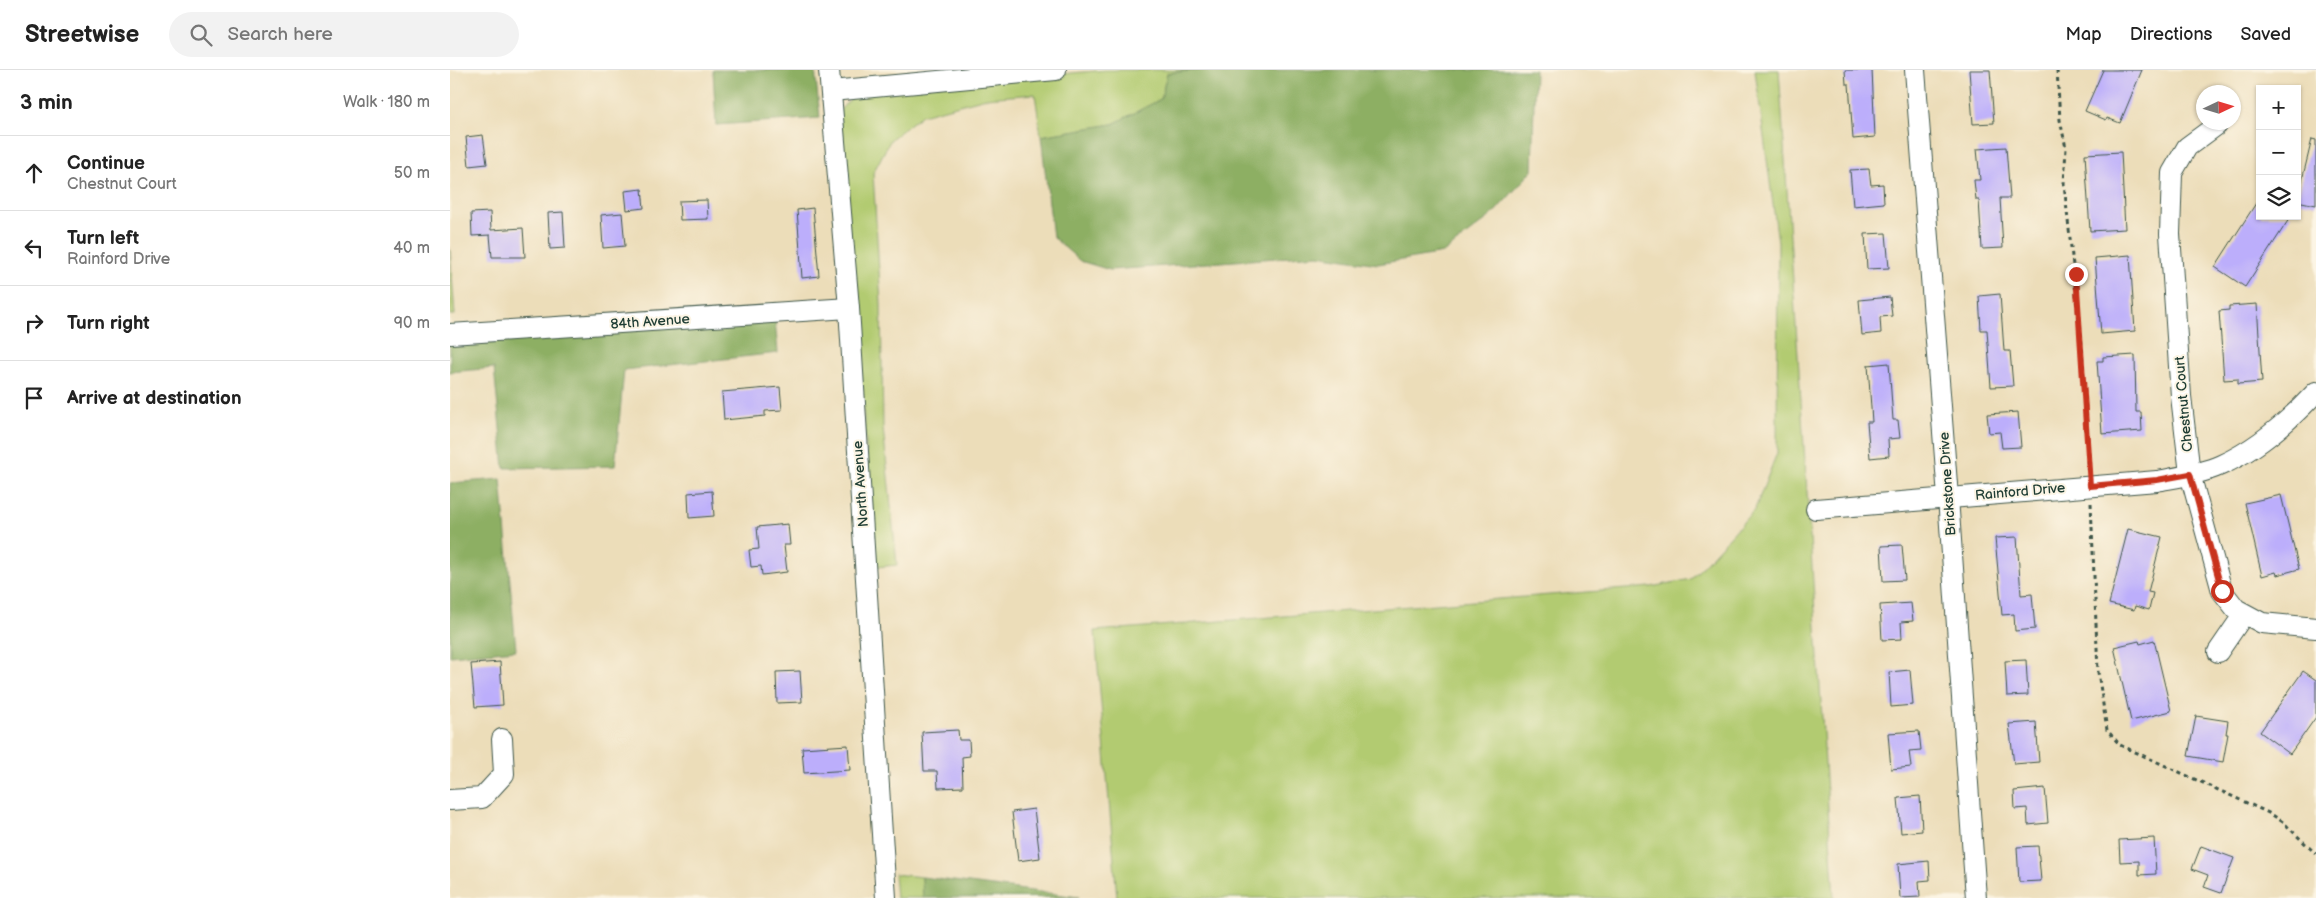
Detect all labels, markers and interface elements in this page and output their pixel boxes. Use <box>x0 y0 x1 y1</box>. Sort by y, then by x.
search box <box>169 12 519 57</box>
text: Streetwise <box>25 20 139 49</box>
icon: search <box>187 21 215 49</box>
text: Search here <box>227 23 333 46</box>
text: Map <box>2066 24 2102 45</box>
text: Directions <box>2130 24 2212 45</box>
text: Saved <box>2240 24 2291 45</box>
north arrow <box>2196 85 2241 130</box>
map controls <box>2256 85 2301 220</box>
button: + <box>2256 85 2301 130</box>
text: 3 min <box>20 90 73 115</box>
text: Walk · 180 m <box>343 93 430 112</box>
button: − <box>2256 130 2301 175</box>
text: Continue <box>67 152 145 175</box>
icon: ahead <box>20 159 48 187</box>
text: 50 m <box>394 164 430 183</box>
text: Chestnut Court <box>67 175 177 194</box>
button: layers <box>2256 175 2301 220</box>
text: Turn left <box>67 227 139 250</box>
icon: left <box>20 234 48 262</box>
text: 40 m <box>393 239 430 258</box>
text: Rainford Drive <box>67 250 170 269</box>
route end <box>2065 263 2088 286</box>
icon: right <box>20 309 48 337</box>
street label: 84th Avenue <box>610 310 690 333</box>
text: Turn right <box>67 312 150 335</box>
text: 90 m <box>394 314 430 333</box>
street label: Chestnut Court <box>2171 355 2196 453</box>
icon: arrive <box>20 384 48 412</box>
text: Arrive at destination <box>67 387 242 410</box>
street label: Brickstone Drive <box>1935 432 1960 536</box>
street label: North Avenue <box>849 440 872 528</box>
street label: Rainford Drive <box>1974 479 2066 504</box>
route start <box>2211 580 2234 603</box>

